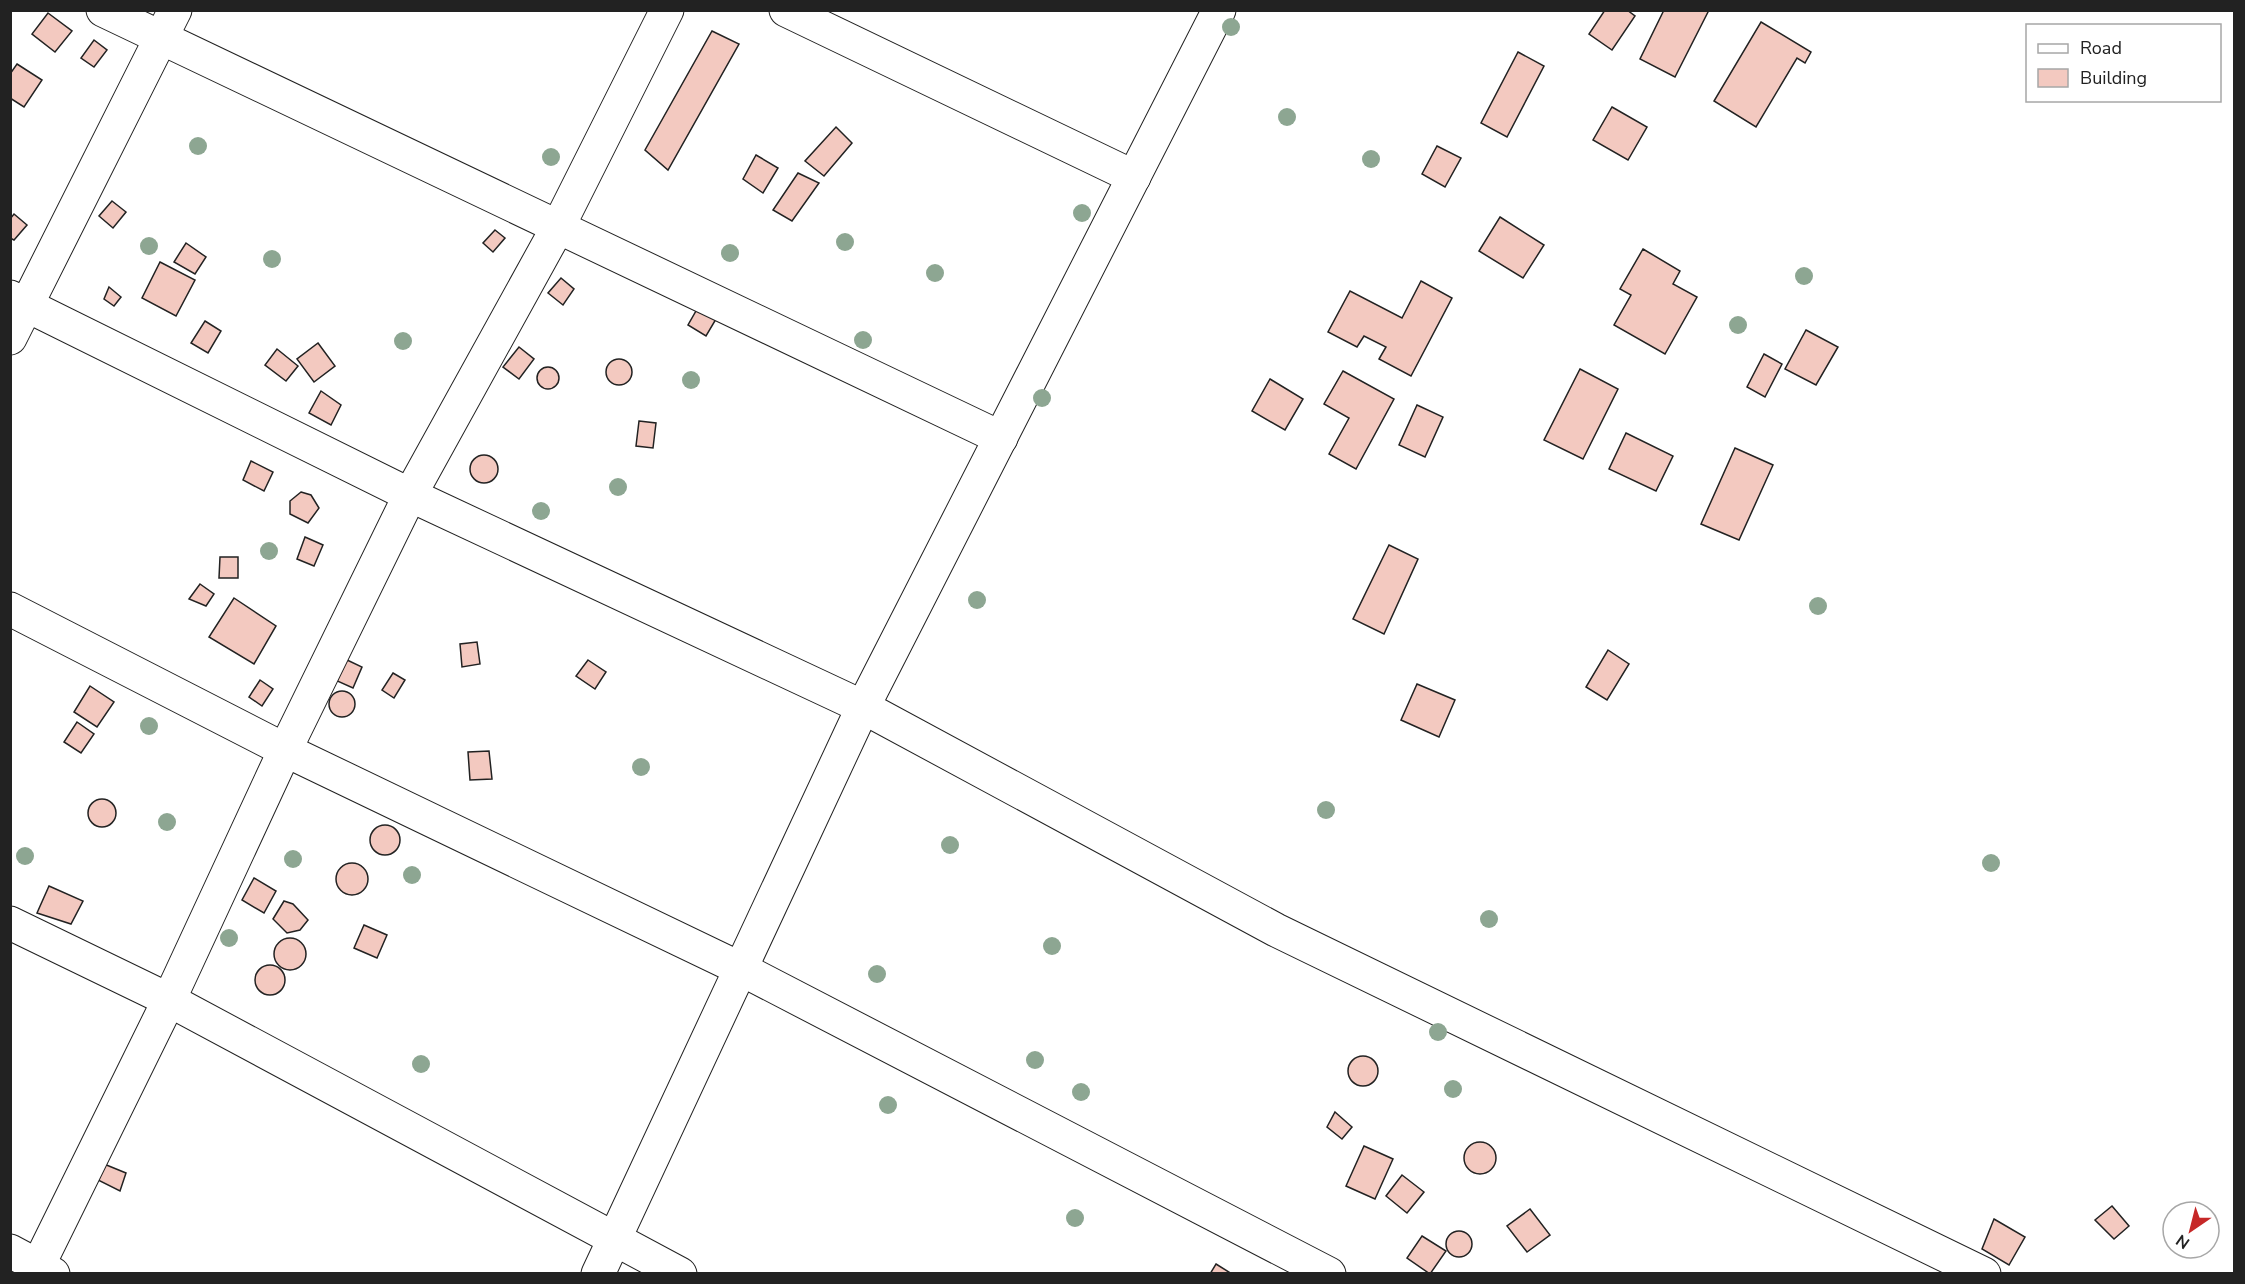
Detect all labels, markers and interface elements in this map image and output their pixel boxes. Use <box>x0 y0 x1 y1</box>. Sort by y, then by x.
legend <box>2026 24 2221 102</box>
text: Road <box>2080 36 2122 60</box>
text: Building <box>2080 66 2147 90</box>
north arrow <box>2161 1200 2221 1260</box>
text: N <box>2172 1229 2194 1254</box>

